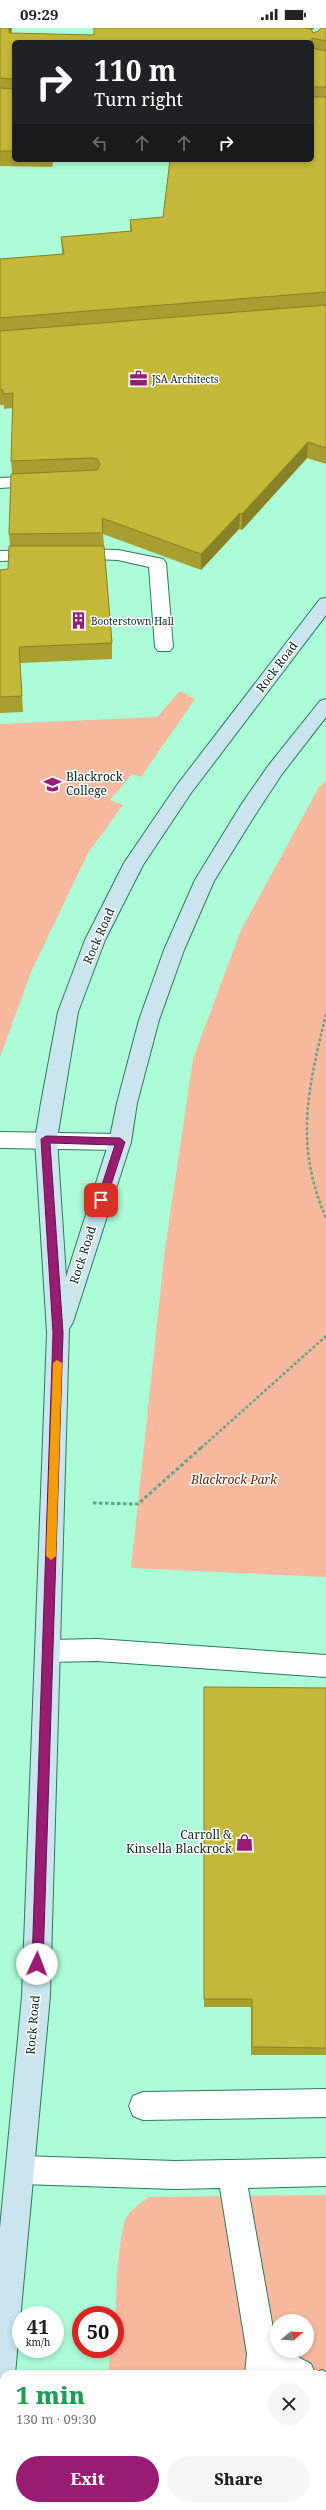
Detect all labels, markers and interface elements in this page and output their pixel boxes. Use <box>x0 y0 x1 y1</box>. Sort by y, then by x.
text: 09:29 <box>20 4 58 24</box>
text: 110 m <box>94 51 176 89</box>
icon: right <box>28 56 80 108</box>
text: Turn right <box>94 87 183 111</box>
icon: left <box>89 132 111 154</box>
icon: ahead <box>131 132 153 154</box>
icon: ahead <box>173 132 195 154</box>
icon: right <box>215 132 237 154</box>
office icon: JSA Architects <box>129 369 149 389</box>
place label: JSA Architects <box>151 372 219 386</box>
building icon: Booterstown Hall <box>68 611 88 631</box>
place label: Booterstown Hall <box>91 614 174 628</box>
street label: Rock Road <box>252 637 302 696</box>
place label: Blackrock College <box>66 768 124 799</box>
school or university icon: Blackrock College <box>43 774 63 794</box>
street label: Rock Road <box>79 904 119 967</box>
pin <box>84 1183 118 1217</box>
icon: arrive <box>90 1189 112 1211</box>
street label: Rock Road <box>65 1223 100 1286</box>
park label: Blackrock Park <box>190 1471 278 1488</box>
place label: Carroll & Kinsella Blackrock <box>126 1826 233 1857</box>
shop icon: Carroll & Kinsella Blackrock <box>235 1832 255 1852</box>
position arrow <box>16 1943 58 1985</box>
street label: Rock Road <box>21 1994 44 2055</box>
speed limit sign: 50 <box>72 2306 124 2358</box>
text: 41 <box>27 2313 49 2340</box>
north arrow <box>270 2314 314 2358</box>
map controls <box>270 2314 314 2358</box>
text: km/h <box>26 2335 50 2349</box>
text: 1 min <box>16 2378 85 2411</box>
button: close <box>268 2383 310 2425</box>
text: 130 m · 09:30 <box>16 2410 96 2428</box>
button: Exit <box>16 2456 159 2502</box>
button: Share <box>167 2456 310 2502</box>

